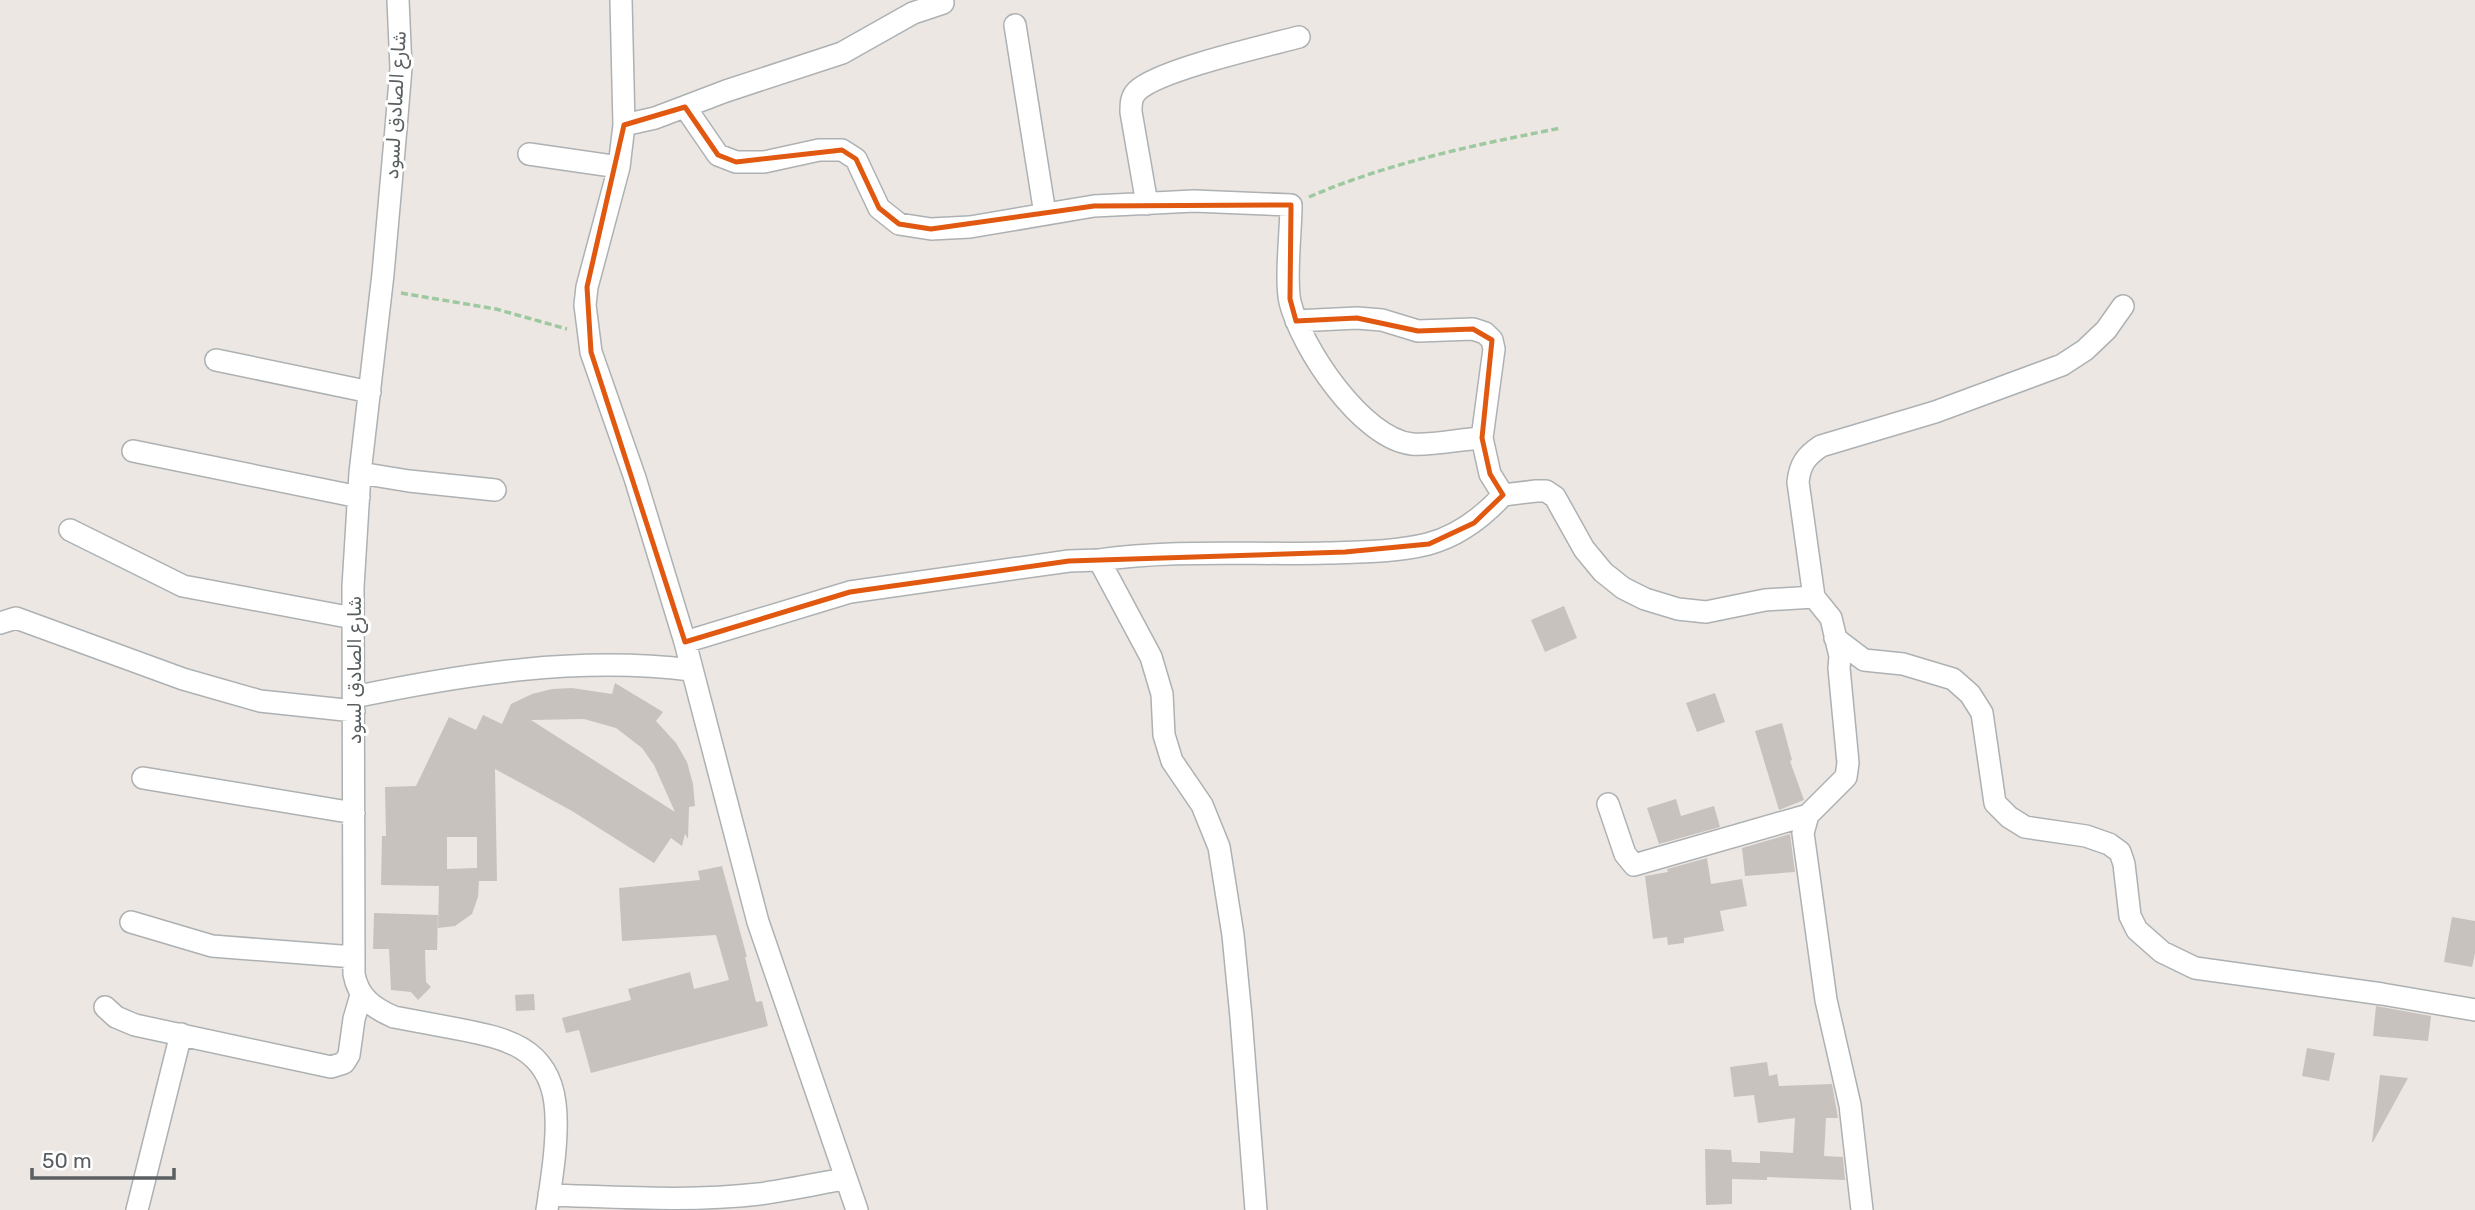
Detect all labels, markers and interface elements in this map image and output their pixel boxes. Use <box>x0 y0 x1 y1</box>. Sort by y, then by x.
street label: شارع الصادق لسود <box>380 30 413 180</box>
street label: شارع الصادق لسود <box>343 596 368 744</box>
scale bar <box>32 1136 173 1180</box>
text: 50 m <box>42 1148 92 1173</box>

